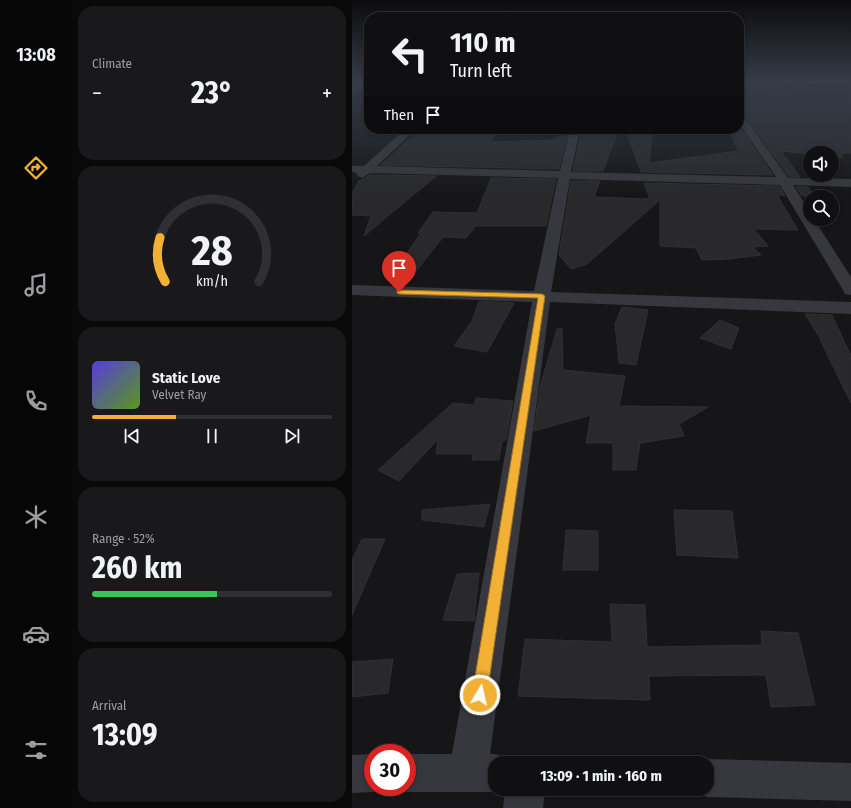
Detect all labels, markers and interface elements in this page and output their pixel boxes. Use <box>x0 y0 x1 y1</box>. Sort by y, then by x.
text: 110 m <box>450 26 516 59</box>
icon: left <box>384 28 436 80</box>
text: 13:08 <box>16 44 56 66</box>
text: Climate <box>92 56 132 71</box>
text: Turn left <box>450 60 512 82</box>
text: 23° <box>191 75 233 111</box>
text: − <box>92 80 102 107</box>
text: + <box>322 80 332 107</box>
icon: arrive <box>422 104 444 126</box>
text: Then <box>384 106 414 124</box>
map controls <box>803 146 839 226</box>
button: sound <box>803 146 839 182</box>
icon: directions <box>22 154 50 182</box>
button: search <box>803 190 839 226</box>
text: 28 <box>190 225 233 275</box>
pin <box>382 251 416 292</box>
icon: arrive <box>388 257 410 279</box>
icon: music <box>22 271 50 299</box>
text: km/h <box>196 272 228 289</box>
text: Static Love <box>152 369 220 387</box>
icon: phone <box>22 387 50 415</box>
text: Velvet Ray <box>152 387 206 402</box>
icon: previous <box>121 425 143 447</box>
icon: pause <box>201 425 223 447</box>
icon: next <box>281 425 303 447</box>
icon: climate <box>22 503 50 531</box>
text: Range · 52% <box>92 531 155 546</box>
text: 260 km <box>92 550 182 586</box>
icon: car <box>22 620 50 648</box>
position arrow <box>459 674 501 716</box>
text: Arrival <box>92 698 126 713</box>
text: 13:09 <box>92 717 157 753</box>
icon: filters <box>22 736 50 764</box>
speed limit sign: 30 <box>364 744 416 796</box>
text: 13:09 · 1 min · 160 m <box>540 767 662 785</box>

